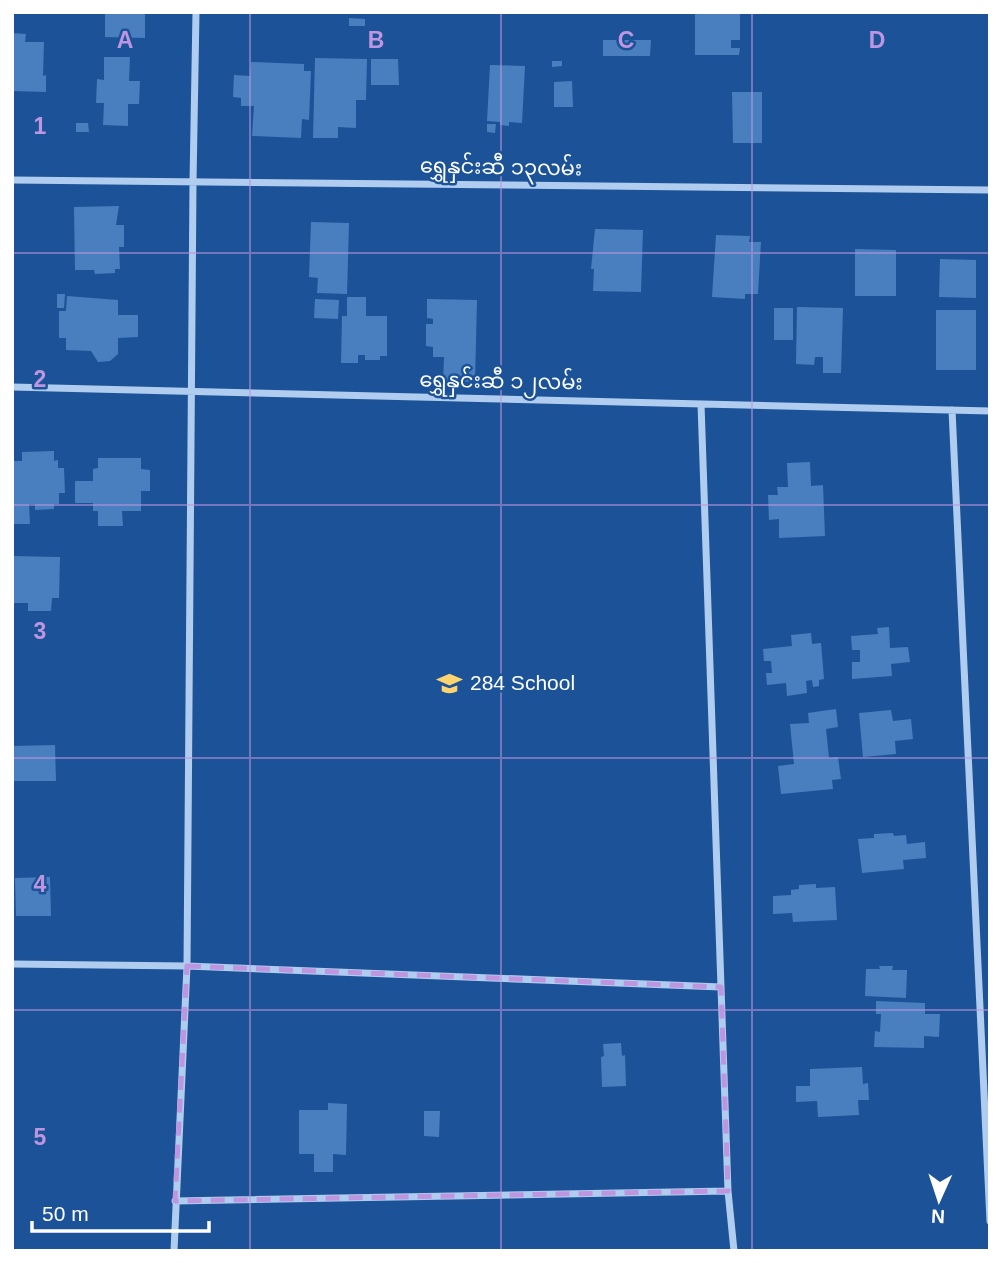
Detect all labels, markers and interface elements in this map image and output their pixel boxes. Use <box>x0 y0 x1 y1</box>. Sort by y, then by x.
text: A <box>117 27 133 53</box>
text: B <box>368 27 384 53</box>
text: C <box>618 27 634 53</box>
text: D <box>869 27 885 53</box>
text: 1 <box>34 113 47 139</box>
street label: ရွှေနှင်းဆီ ၁၃လမ်း <box>420 150 582 185</box>
street label: ရွှေနှင်းဆီ ၁၂လမ်း <box>419 364 583 399</box>
text: 2 <box>34 366 46 392</box>
text: 3 <box>34 618 46 644</box>
school or university icon: 284 School <box>436 669 464 697</box>
place label: 284 School <box>470 671 575 694</box>
text: 4 <box>34 871 47 897</box>
text: 5 <box>34 1124 47 1150</box>
north arrow <box>904 1165 974 1235</box>
scale bar <box>32 1190 208 1234</box>
text: 50 m <box>42 1202 89 1225</box>
text: N <box>931 1206 946 1227</box>

